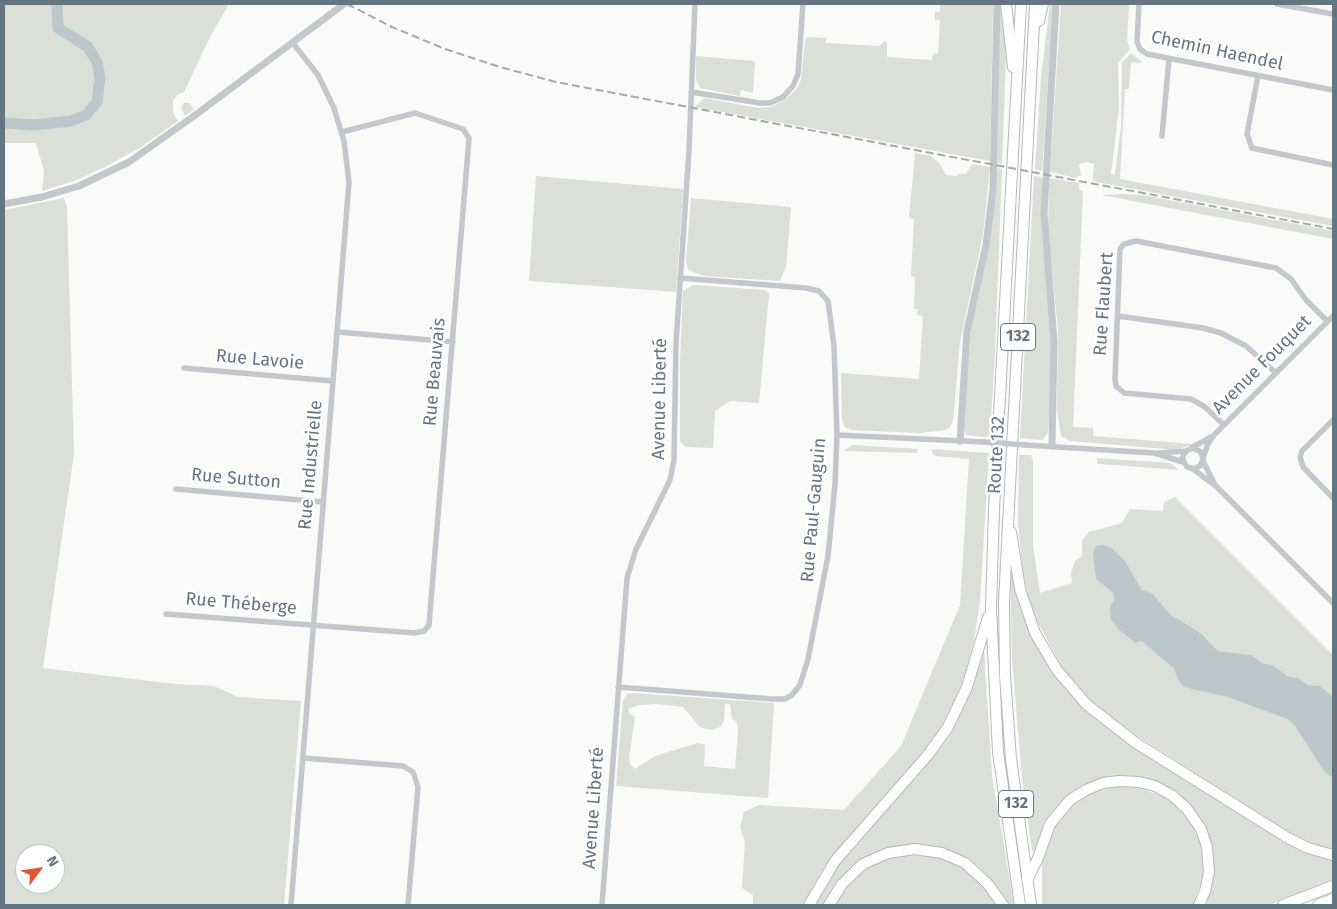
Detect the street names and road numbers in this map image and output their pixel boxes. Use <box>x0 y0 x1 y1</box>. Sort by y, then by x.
street label: Chemin Haendel <box>1149 26 1285 76</box>
street label: Rue Flaubert <box>1090 251 1118 357</box>
street label: Avenue Fouquet <box>1208 311 1316 419</box>
street label: Rue Beauvais <box>420 317 450 427</box>
road number: 132 <box>1000 324 1036 351</box>
street label: Avenue Liberté <box>648 338 672 460</box>
street label: Rue Lavoie <box>215 345 305 375</box>
street label: Rue Industrielle <box>295 399 327 531</box>
street label: Route 132 <box>984 416 1010 494</box>
street label: Rue Paul-Gauguin <box>797 437 831 583</box>
street label: Rue Sutton <box>190 464 282 494</box>
street label: Rue Théberge <box>184 588 298 620</box>
street label: Avenue Liberté <box>579 746 609 870</box>
road number: 132 <box>998 791 1034 818</box>

